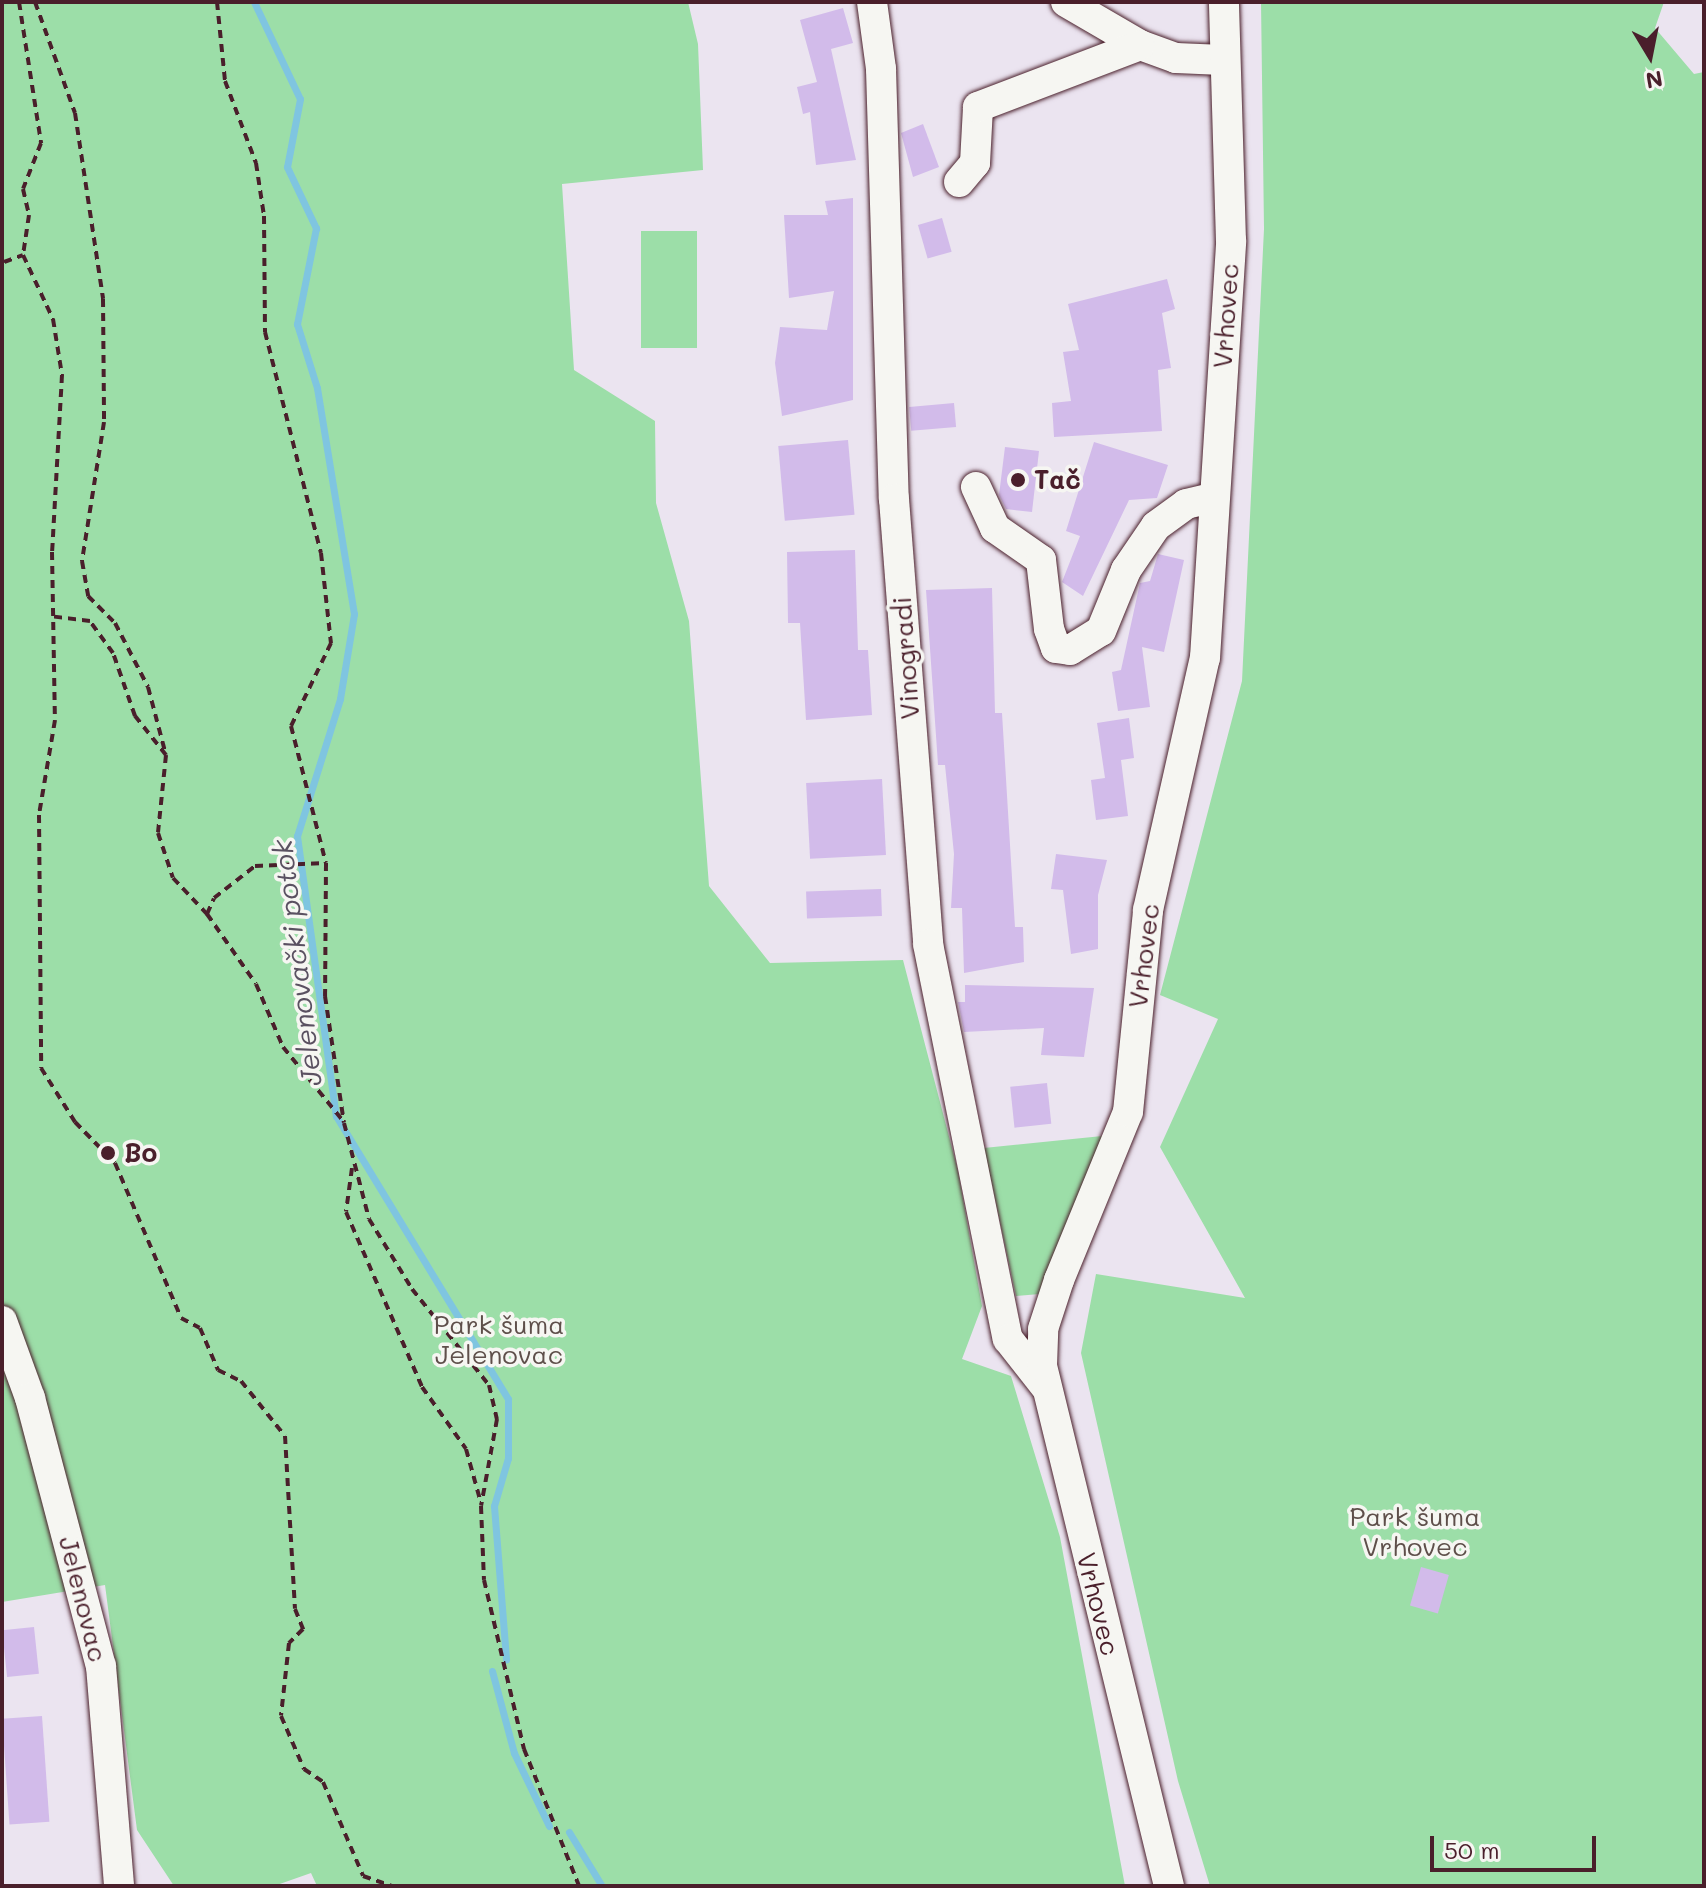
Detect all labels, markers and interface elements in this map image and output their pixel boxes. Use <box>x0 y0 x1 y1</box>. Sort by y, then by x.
north arrow <box>1610 16 1690 96</box>
text: N <box>1644 64 1665 96</box>
street label: Vrhovec <box>1207 263 1245 369</box>
place label: Tač <box>1034 464 1081 496</box>
marker: Tač <box>1009 471 1027 489</box>
street label: Vinogradi <box>886 595 926 721</box>
water label: Jelenovački potok <box>264 838 328 1088</box>
street label: Vrhovec <box>1122 902 1166 1010</box>
place label: Bo <box>124 1137 157 1169</box>
marker: Bo <box>99 1144 117 1162</box>
park label: Park šuma Jelenovac <box>433 1309 565 1370</box>
park label: Park šuma Vrhovec <box>1349 1501 1481 1562</box>
street label: Jelenovac <box>52 1533 114 1665</box>
street label: Vrhovec <box>1070 1549 1126 1659</box>
scale bar <box>1434 1820 1600 1870</box>
text: 50 m <box>1444 1834 1500 1865</box>

